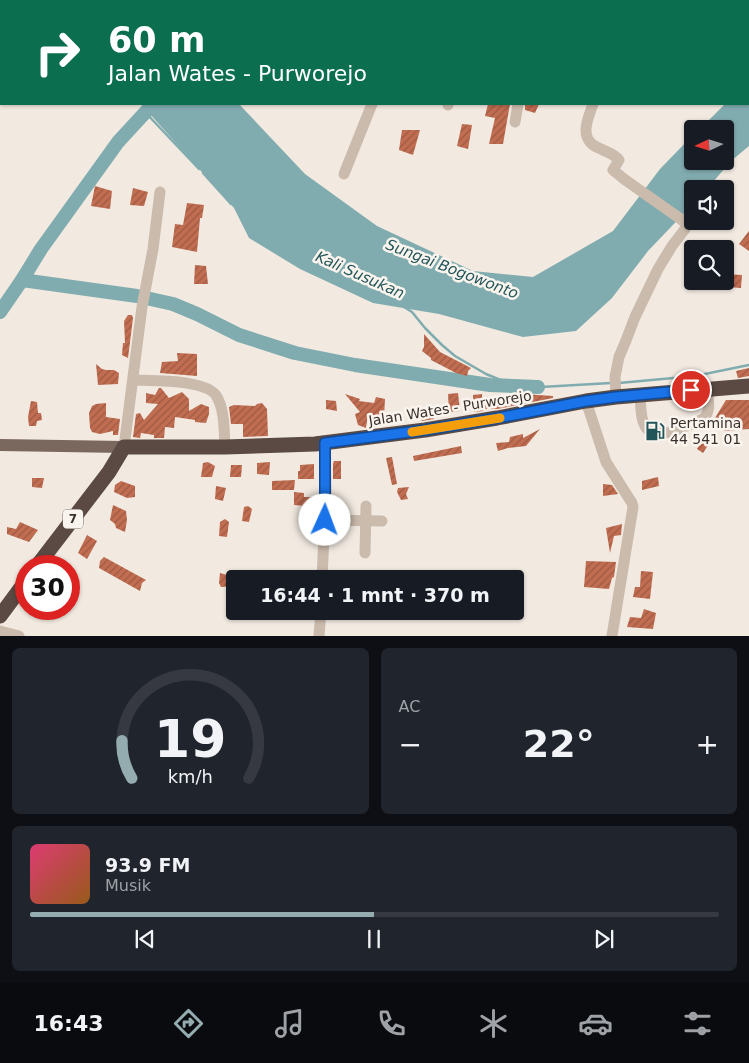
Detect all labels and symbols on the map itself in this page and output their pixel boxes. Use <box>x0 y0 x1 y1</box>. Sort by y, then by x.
north arrow <box>684 120 734 170</box>
water label: Sungai Bogowonto <box>383 235 521 303</box>
water label: Kali Susukan <box>313 247 407 303</box>
pin <box>670 369 712 411</box>
street label: Jalan Wates - Purworejo <box>366 387 533 429</box>
place label: Pertamina 44 541 01 <box>670 415 741 447</box>
fuel station icon: Pertamina 44 541 01 <box>644 420 666 442</box>
position arrow <box>298 493 350 545</box>
road number: 7 <box>63 509 83 528</box>
speed limit sign: 30 <box>15 555 80 620</box>

